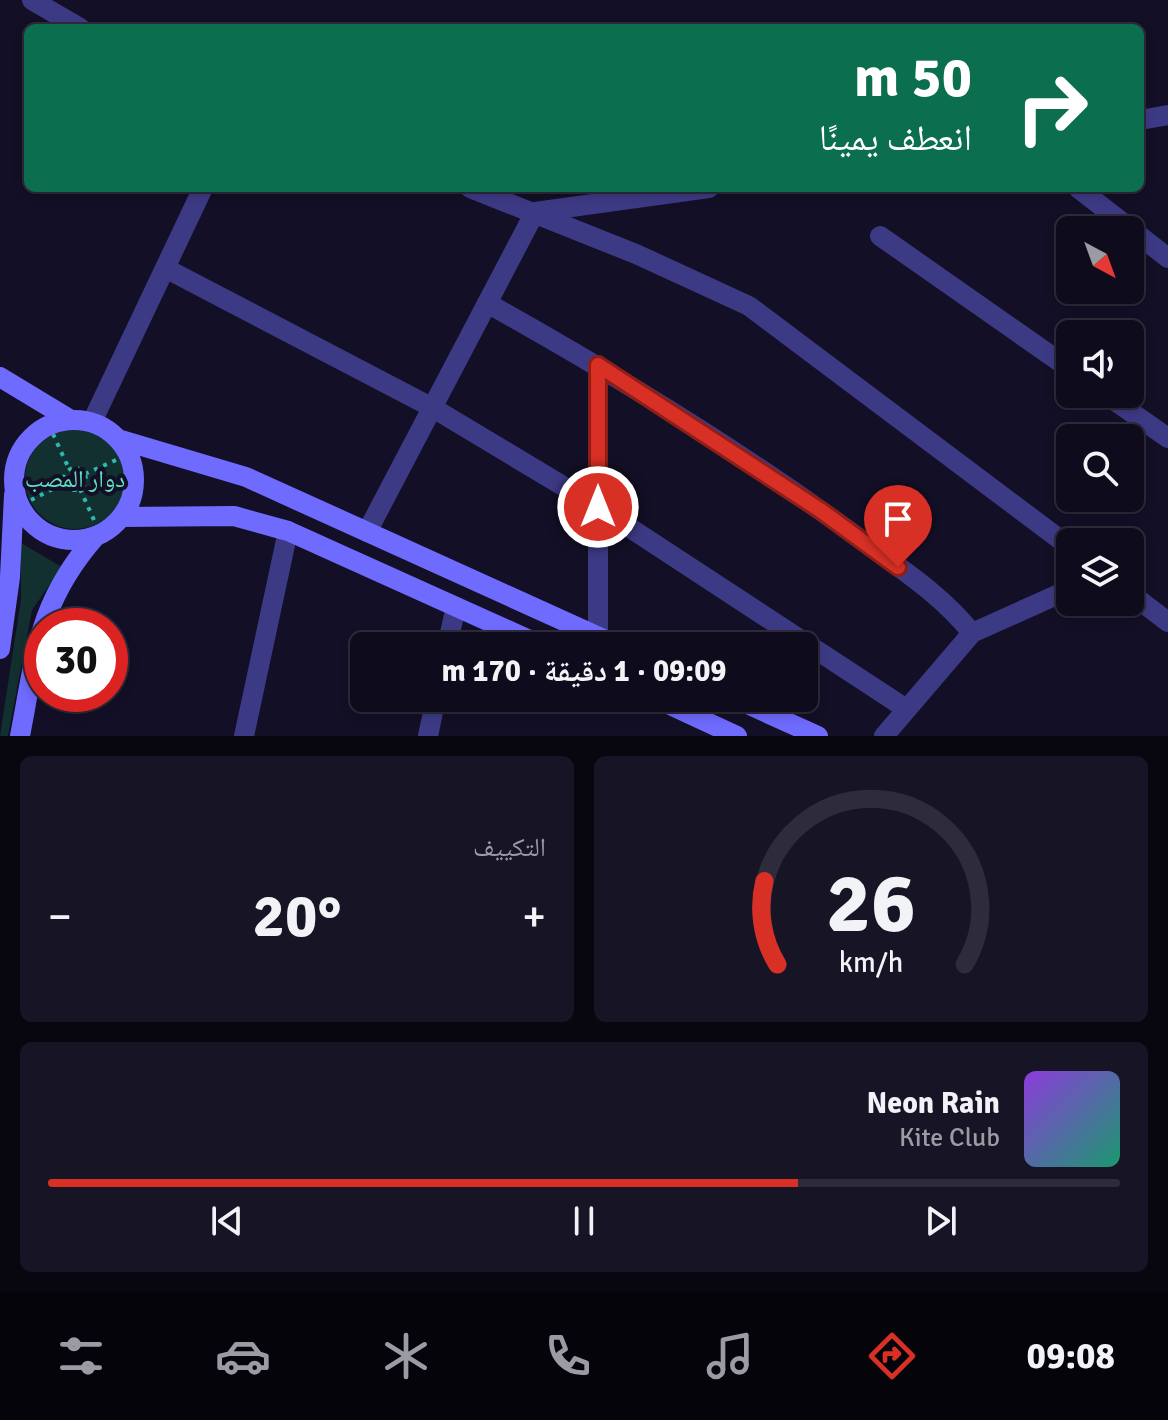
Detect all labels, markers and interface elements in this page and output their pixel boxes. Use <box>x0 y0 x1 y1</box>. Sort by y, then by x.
text: 50 m <box>854 43 972 112</box>
icon: right <box>1000 56 1104 160</box>
text: انعطف يمينًا <box>819 116 972 161</box>
north arrow <box>1056 216 1144 304</box>
map controls <box>1056 216 1144 616</box>
button: sound <box>1056 320 1144 408</box>
button: search <box>1056 424 1144 512</box>
park label: دوار المصب <box>25 464 125 494</box>
position arrow <box>556 465 640 549</box>
pin <box>864 485 932 567</box>
icon: arrive <box>876 497 920 541</box>
button: layers <box>1056 528 1144 616</box>
speed limit sign: 30 <box>24 608 128 712</box>
text: 09:09 · 1 دقيقة · 170 m <box>441 653 727 690</box>
text: التكييف <box>473 832 546 864</box>
text: 26 <box>826 853 916 955</box>
text: 20° <box>253 880 341 954</box>
text: − <box>48 890 72 944</box>
text: + <box>522 890 546 944</box>
text: km/h <box>839 945 903 980</box>
text: Neon Rain <box>866 1085 1000 1122</box>
text: Kite Club <box>899 1122 1000 1154</box>
icon: previous <box>205 1199 249 1243</box>
icon: pause <box>562 1199 606 1243</box>
icon: next <box>919 1199 963 1243</box>
icon: filters <box>53 1328 109 1384</box>
icon: car <box>215 1328 271 1384</box>
icon: climate <box>378 1328 434 1384</box>
icon: phone <box>540 1328 596 1384</box>
icon: music <box>702 1328 758 1384</box>
icon: directions <box>864 1328 920 1384</box>
text: 09:08 <box>1027 1334 1115 1379</box>

